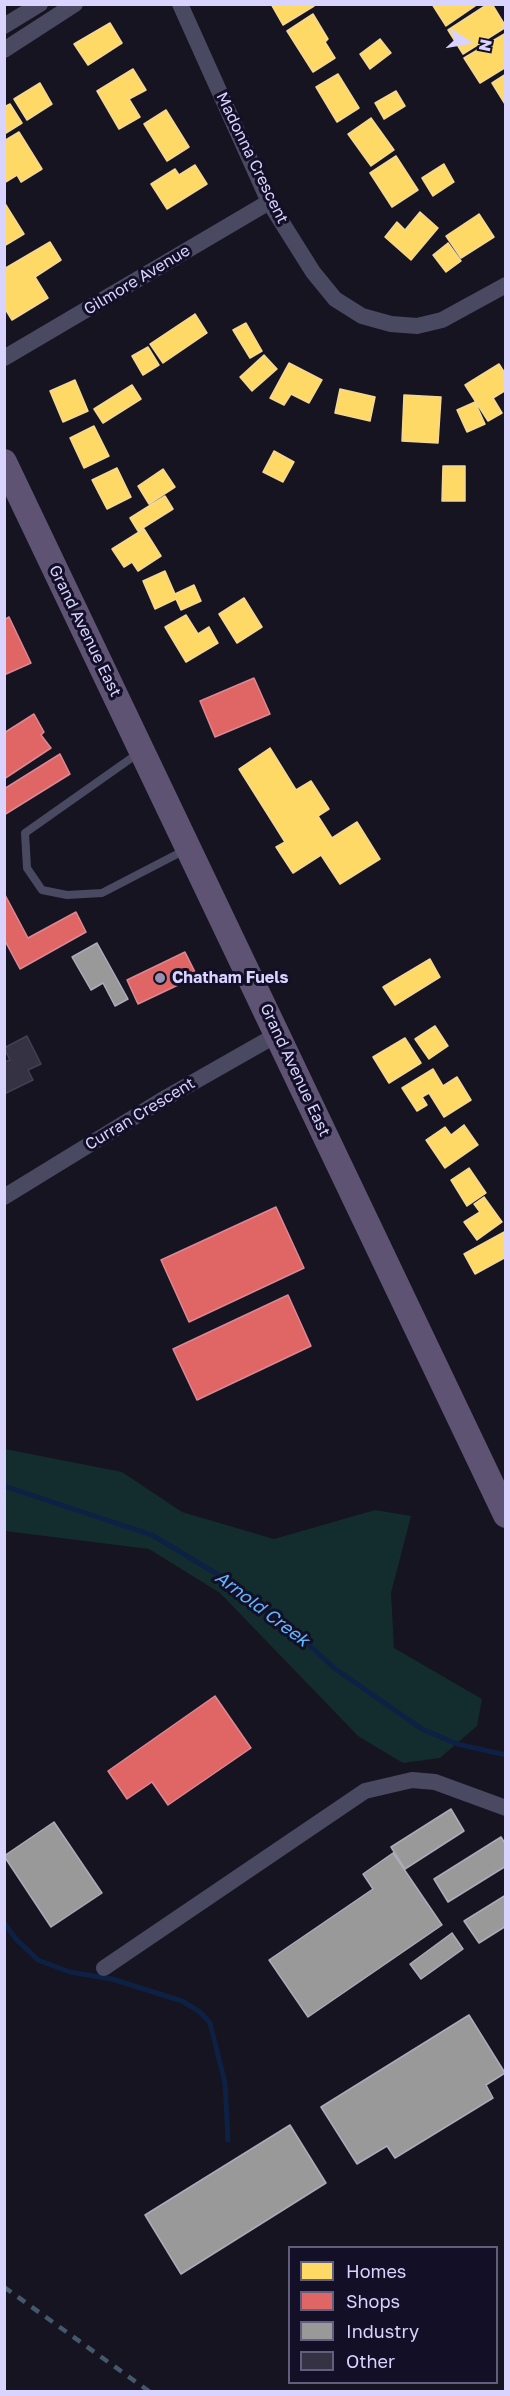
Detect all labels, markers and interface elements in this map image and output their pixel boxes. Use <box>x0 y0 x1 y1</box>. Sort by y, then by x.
north arrow <box>438 12 498 72</box>
text: N <box>475 38 497 53</box>
street label: Madonna Crescent <box>212 89 292 227</box>
street label: Gilmore Avenue <box>81 241 193 319</box>
street label: Grand Avenue East <box>45 562 125 700</box>
place label: Chatham Fuels <box>172 968 288 988</box>
marker: Chatham Fuels <box>153 971 167 985</box>
street label: Grand Avenue East <box>256 1001 334 1139</box>
street label: Curran Crescent <box>82 1074 198 1154</box>
water label: Arnold Creek <box>211 1567 313 1651</box>
legend <box>288 2246 498 2384</box>
text: Homes <box>346 2260 406 2282</box>
text: Shops <box>346 2290 400 2312</box>
text: Industry <box>346 2320 419 2342</box>
text: Other <box>346 2350 395 2372</box>

